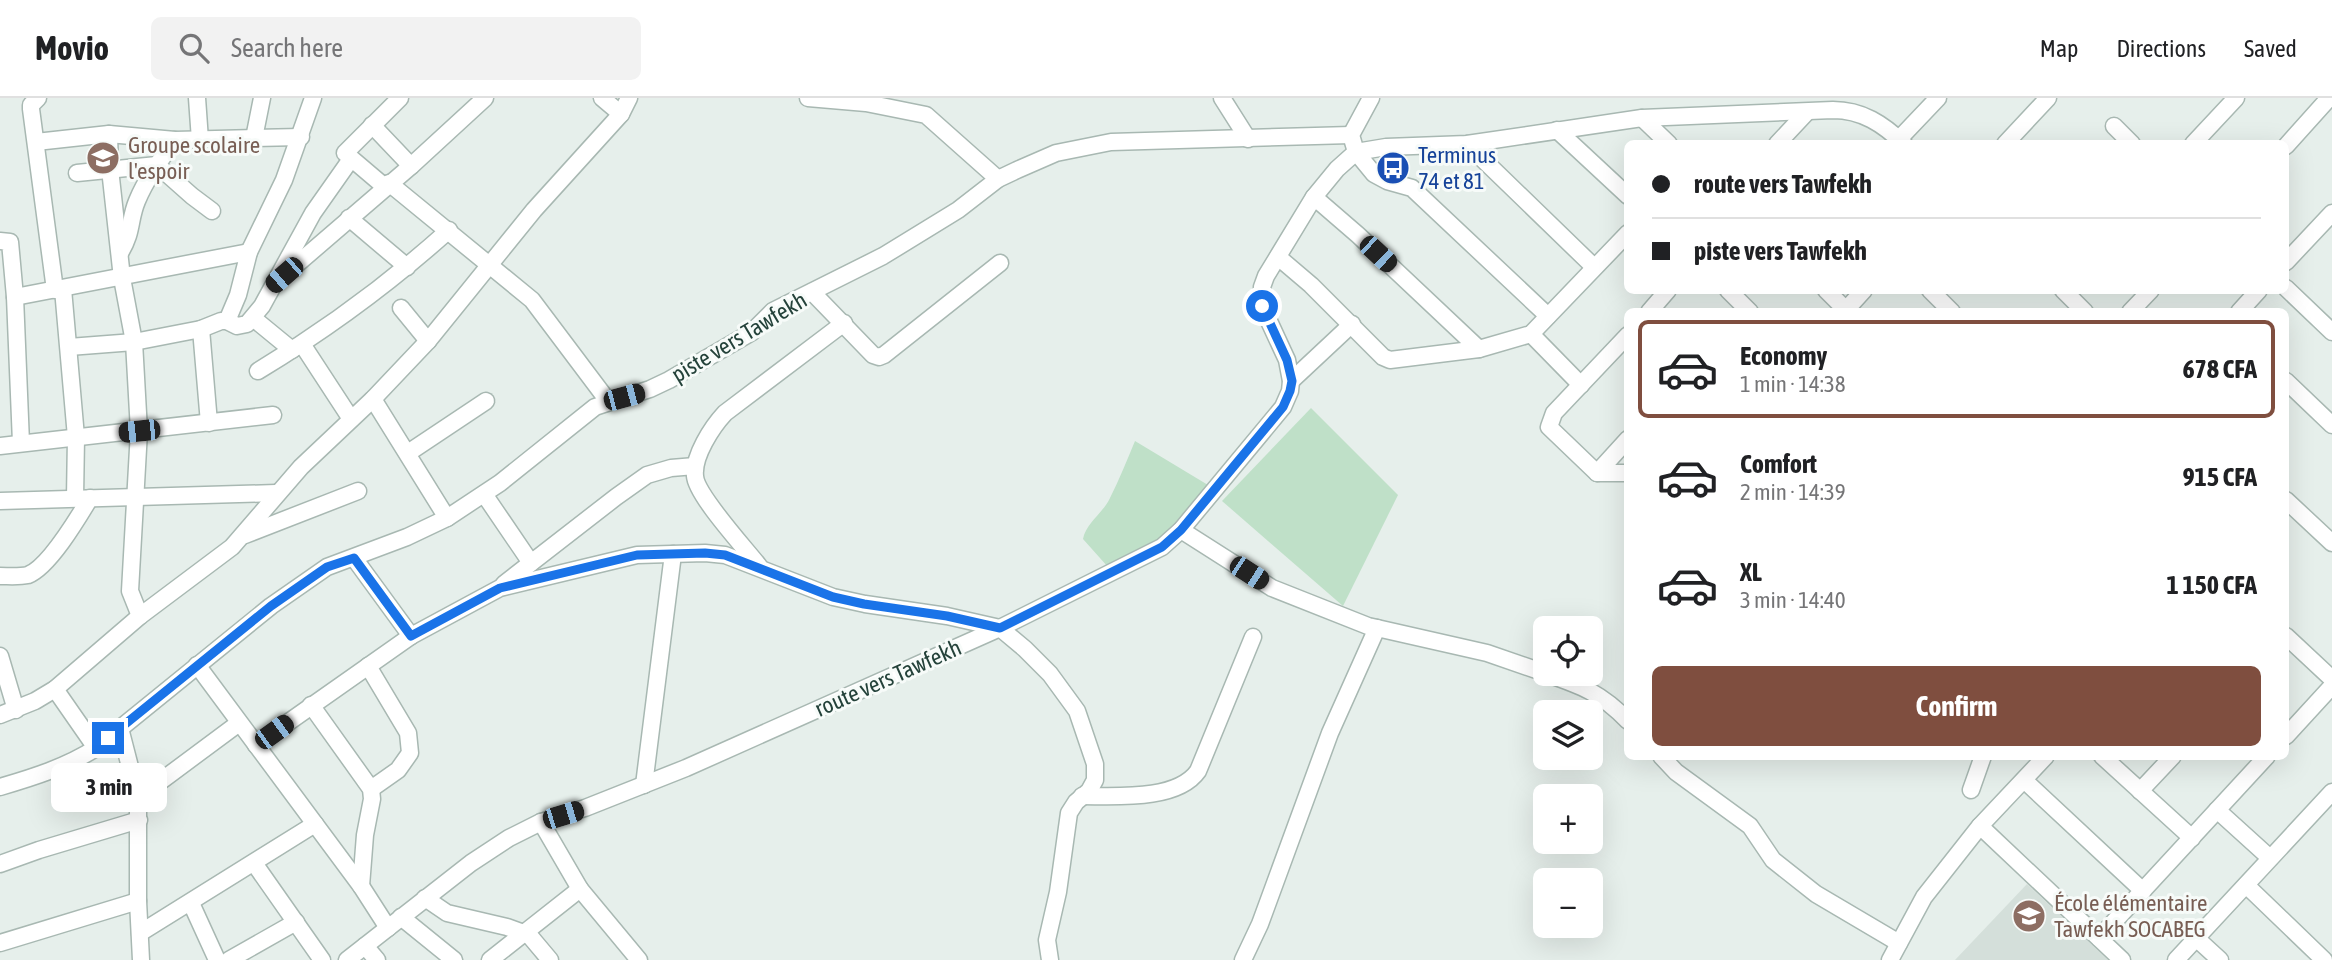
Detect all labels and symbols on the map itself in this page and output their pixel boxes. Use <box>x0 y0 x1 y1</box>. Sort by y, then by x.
place label: Groupe scolaire l'espoir <box>128 132 260 184</box>
school or university icon: Groupe scolaire l'espoir <box>84 139 122 177</box>
place label: Terminus 74 et 81 <box>1418 142 1496 194</box>
bus stop icon: Terminus 74 et 81 <box>1374 149 1412 187</box>
car <box>1356 232 1401 276</box>
car <box>262 253 307 297</box>
street label: piste vers Tawfekh <box>667 286 811 388</box>
route start <box>1246 290 1278 322</box>
car <box>601 381 648 413</box>
car <box>118 418 161 444</box>
car <box>1226 553 1273 593</box>
street label: route vers Tawfekh <box>811 634 965 722</box>
car <box>251 711 298 753</box>
route end <box>92 722 124 754</box>
callout: 3 min <box>50 762 166 812</box>
car <box>540 799 587 831</box>
place label: École élémentaire Tawfekh SOCABEG <box>2054 890 2207 942</box>
school or university icon: École élémentaire Tawfekh SOCABEG <box>2010 897 2048 935</box>

